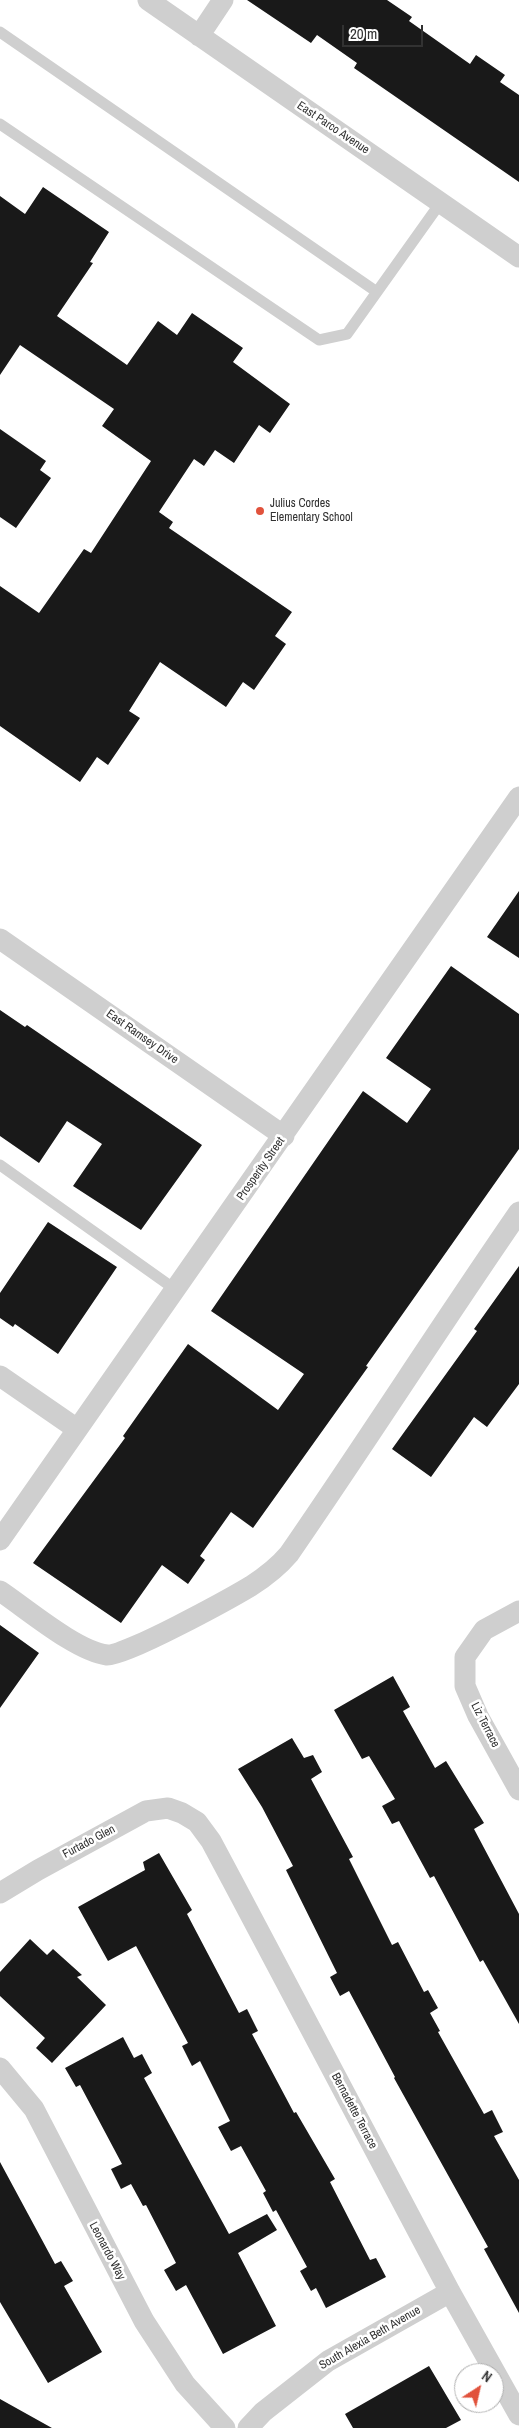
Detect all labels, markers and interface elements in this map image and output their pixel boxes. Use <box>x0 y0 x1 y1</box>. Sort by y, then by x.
scale bar <box>344 15 425 47</box>
text: 20 m <box>350 23 377 44</box>
street label: East Parco Avenue <box>294 99 372 157</box>
place label: Julius Cordes Elementary School <box>270 497 353 525</box>
marker: Julius Cordes Elementary School <box>254 505 266 517</box>
street label: East Ramsey Drive <box>103 1007 181 1067</box>
street label: Prosperity Street <box>234 1135 288 1203</box>
street label: Liz Terrace <box>468 1700 502 1750</box>
street label: Furtado Glen <box>60 1822 118 1862</box>
street label: Bernadette Terrace <box>328 2071 380 2151</box>
street label: Leonardo Way <box>86 2220 128 2282</box>
street label: South Alexia Beth Avenue <box>317 2303 423 2373</box>
north arrow <box>454 2363 504 2413</box>
text: N <box>478 2367 496 2386</box>

